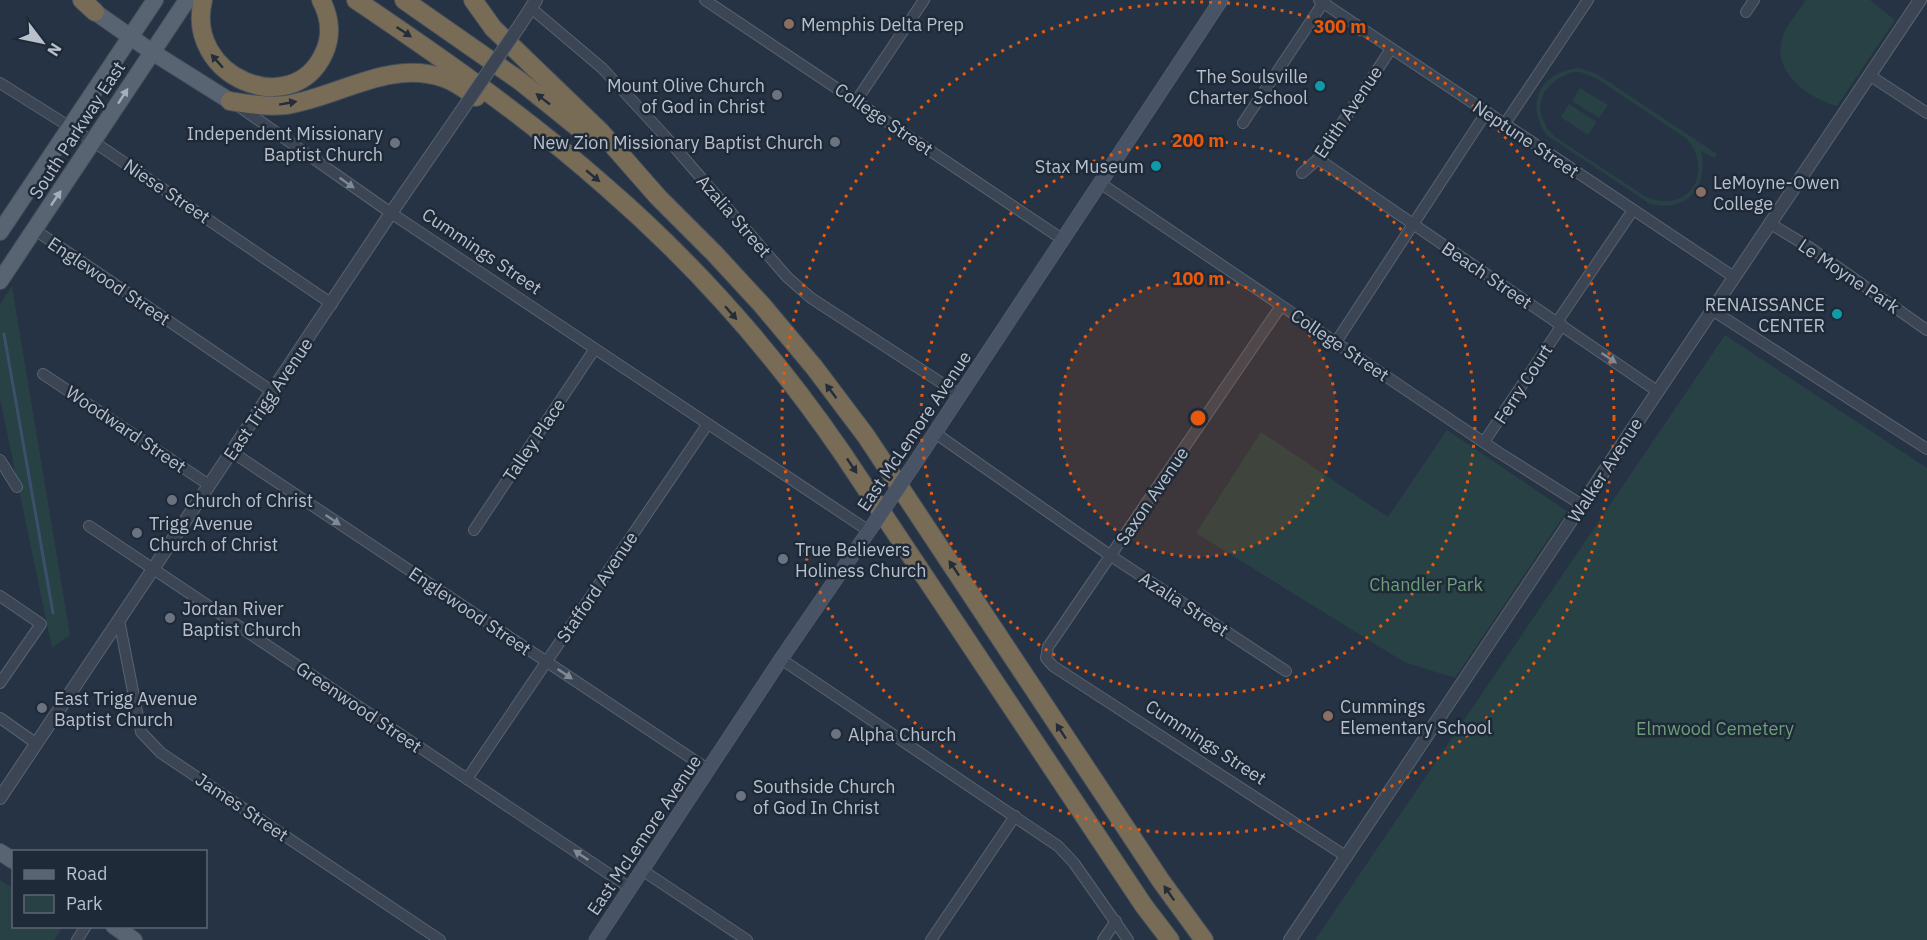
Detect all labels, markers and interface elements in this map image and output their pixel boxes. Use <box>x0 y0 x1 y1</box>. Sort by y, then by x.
north arrow <box>12 12 72 72</box>
place label: Memphis Delta Prep <box>801 13 964 36</box>
text: 300 m <box>1314 15 1366 38</box>
marker: Memphis Delta Prep <box>782 17 796 31</box>
one-way arrow <box>396 27 412 38</box>
text: N <box>43 40 66 60</box>
one-way arrow <box>211 54 224 69</box>
street label: South Parkway East <box>24 57 130 203</box>
street label: Edith Avenue <box>1309 61 1387 162</box>
place label: The Soulsville Charter School <box>1189 65 1308 109</box>
place label: Mount Olive Church of God in Christ <box>607 74 765 118</box>
street label: College Street <box>830 78 938 160</box>
marker: The Soulsville Charter School <box>1313 79 1327 93</box>
marker: Mount Olive Church of God in Christ <box>770 88 784 102</box>
one-way arrow <box>117 89 129 105</box>
one-way arrow <box>536 93 551 105</box>
street label: Neptune Street <box>1468 95 1584 183</box>
one-way arrow <box>279 99 298 108</box>
place label: Independent Missionary Baptist Church <box>187 122 383 166</box>
text: 200 m <box>1172 129 1224 152</box>
place label: New Zion Missionary Baptist Church <box>533 131 823 154</box>
marker: New Zion Missionary Baptist Church <box>828 135 842 149</box>
marker: Independent Missionary Baptist Church <box>388 136 402 150</box>
street label: Niese Street <box>119 154 215 228</box>
place label: Stax Museum <box>1035 155 1144 178</box>
marker: Stax Museum <box>1149 159 1163 173</box>
one-way arrow <box>585 169 601 182</box>
street label: Azalia Street <box>692 170 776 262</box>
place label: LeMoyne-Owen College <box>1713 171 1840 215</box>
one-way arrow <box>339 176 355 188</box>
marker: LeMoyne-Owen College <box>1694 185 1708 199</box>
one-way arrow <box>50 190 61 206</box>
street label: Cummings Street <box>418 202 546 300</box>
street label: Englewood Street <box>43 232 175 330</box>
street label: Le Moyne Park <box>1794 234 1904 319</box>
street label: Beach Street <box>1437 236 1537 314</box>
text: 100 m <box>1172 267 1224 290</box>
place label: RENAISSANCE CENTER <box>1705 293 1825 337</box>
street label: College Street <box>1286 304 1394 386</box>
one-way arrow <box>724 305 737 320</box>
marker: RENAISSANCE CENTER <box>1830 307 1844 321</box>
street label: East Trigg Avenue <box>218 333 318 465</box>
street label: Ferry Court <box>1489 340 1557 428</box>
street label: East McLemore Avenue <box>852 346 976 515</box>
one-way arrow <box>1601 352 1617 364</box>
street label: Woodward Street <box>61 380 191 478</box>
one-way arrow <box>826 383 838 398</box>
street label: Talley Place <box>498 394 570 486</box>
centre of rings <box>1188 408 1208 428</box>
street label: Walker Avenue <box>1563 413 1647 527</box>
street label: Saxon Avenue <box>1111 442 1193 550</box>
one-way arrow <box>846 458 857 474</box>
place label: Church of Christ <box>184 489 313 512</box>
marker: Church of Christ <box>165 493 179 507</box>
place label: Trigg Avenue Church of Christ <box>149 512 278 556</box>
one-way arrow <box>324 514 341 525</box>
marker: Trigg Avenue Church of Christ <box>130 526 144 540</box>
street label: Stafford Avenue <box>551 527 643 647</box>
place label: True Believers Holiness Church <box>795 538 926 582</box>
marker: True Believers Holiness Church <box>776 552 790 566</box>
one-way arrow <box>949 560 960 576</box>
street label: Englewood Street <box>404 562 536 660</box>
street label: Azalia Street <box>1135 566 1233 642</box>
park label: Chandler Park <box>1369 573 1483 596</box>
place label: Jordan River Baptist Church <box>182 597 301 641</box>
marker: Jordan River Baptist Church <box>163 611 177 625</box>
street label: Greenwood Street <box>292 656 426 758</box>
one-way arrow <box>557 668 573 679</box>
place label: East Trigg Avenue Baptist Church <box>54 687 197 731</box>
street label: Cummings Street <box>1141 694 1271 790</box>
place label: Cummings Elementary School <box>1340 695 1492 739</box>
marker: East Trigg Avenue Baptist Church <box>35 701 49 715</box>
marker: Cummings Elementary School <box>1321 709 1335 723</box>
park label: Elmwood Cemetery <box>1636 717 1794 740</box>
place label: Alpha Church <box>848 723 956 746</box>
one-way arrow <box>1056 723 1067 739</box>
marker: Alpha Church <box>829 727 843 741</box>
street label: East McLemore Avenue <box>582 750 706 919</box>
street label: James Street <box>191 768 293 846</box>
place label: Southside Church of God In Christ <box>753 775 896 819</box>
marker: Southside Church of God In Christ <box>734 789 748 803</box>
one-way arrow <box>574 849 590 861</box>
legend <box>12 850 207 928</box>
text: Road <box>66 862 107 885</box>
one-way arrow <box>1163 886 1175 902</box>
text: Park <box>66 892 103 915</box>

